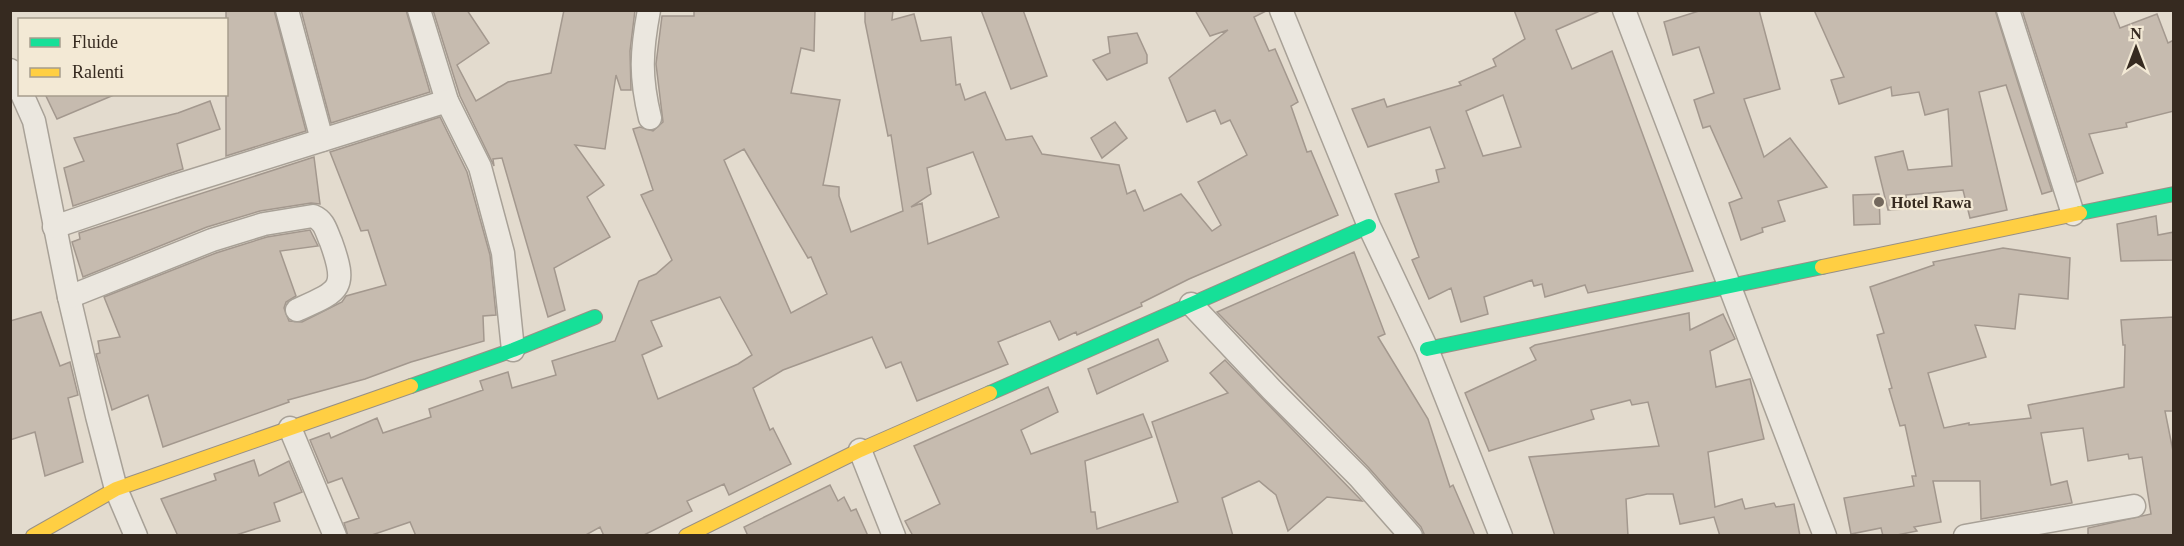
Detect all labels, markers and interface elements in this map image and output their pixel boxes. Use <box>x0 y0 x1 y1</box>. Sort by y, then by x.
legend <box>18 18 228 96</box>
north arrow <box>2106 18 2166 78</box>
text: N <box>2130 25 2142 42</box>
text: Fluide <box>72 32 118 52</box>
text: Ralenti <box>72 62 124 82</box>
place label: Hotel Rawa <box>1891 194 1971 211</box>
marker: Hotel Rawa <box>1872 195 1886 209</box>

